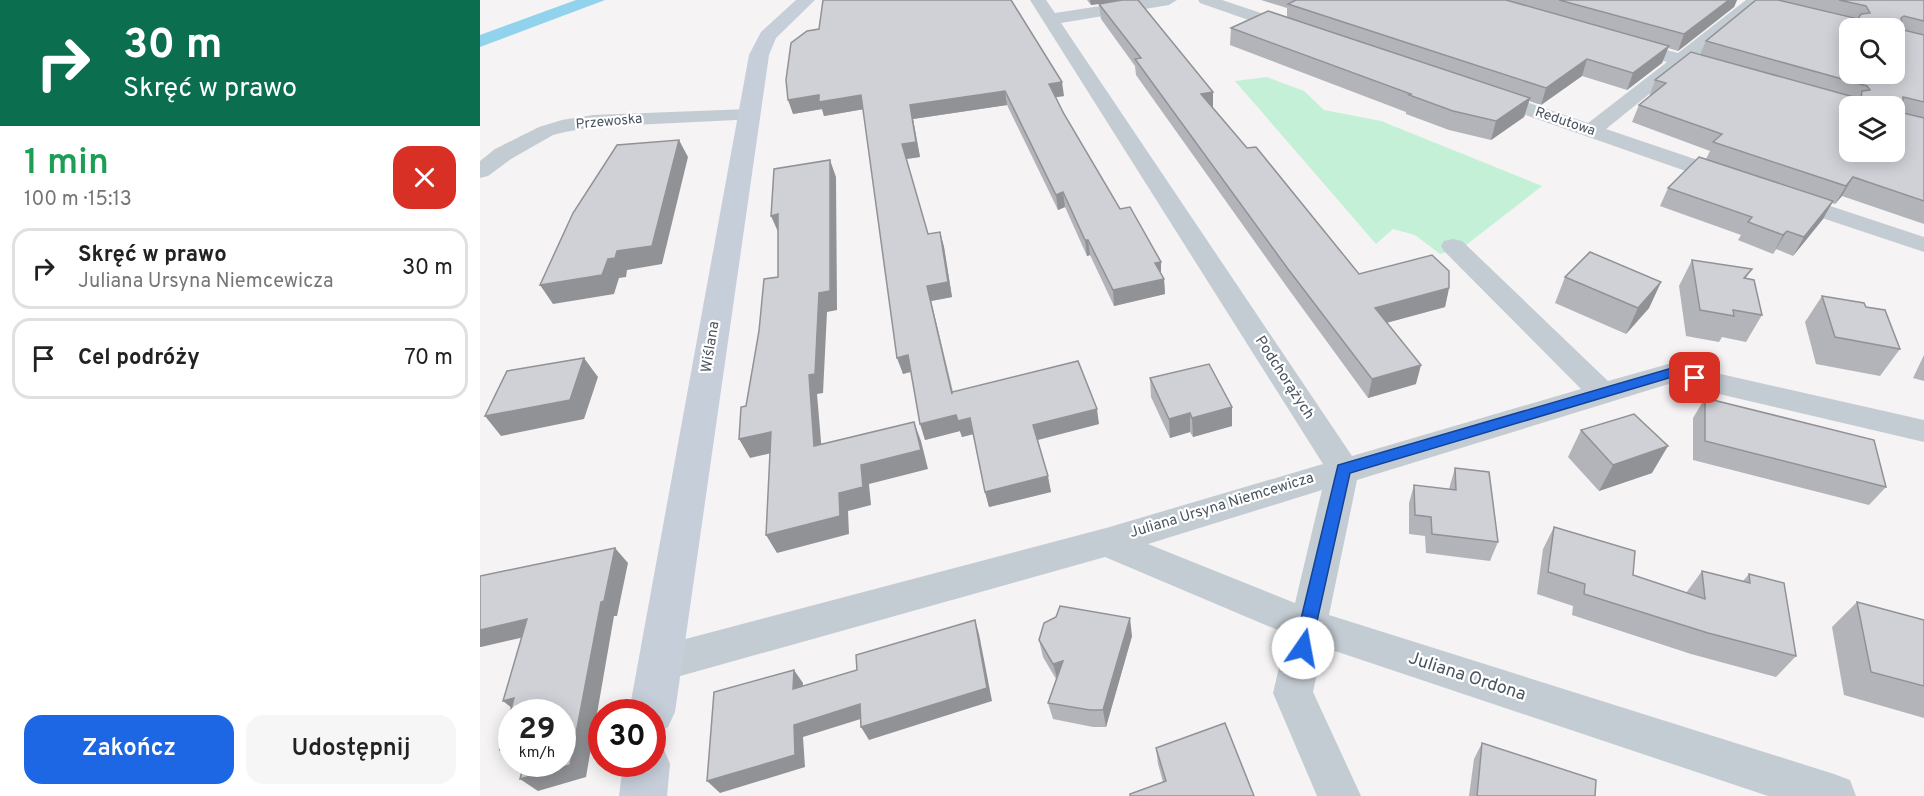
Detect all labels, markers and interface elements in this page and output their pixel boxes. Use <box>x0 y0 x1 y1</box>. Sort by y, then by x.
map controls <box>1839 18 1905 162</box>
button: search <box>1839 18 1905 84</box>
text: 30 m <box>123 20 222 73</box>
icon: right <box>24 24 102 102</box>
text: Skręć w prawo <box>123 72 297 106</box>
button: layers <box>1839 96 1905 162</box>
street label: Redutowa <box>1533 104 1597 140</box>
street label: Przewoska <box>575 111 643 133</box>
text: 1 min <box>24 141 109 187</box>
button: close <box>393 146 456 209</box>
text: 100 m · 15:13 <box>24 187 132 213</box>
text: Skręć w prawo <box>78 242 227 269</box>
icon: right <box>27 252 60 285</box>
text: 30 m <box>402 255 453 282</box>
text: Juliana Ursyna Niemcewicza <box>78 269 334 295</box>
street label: Wiślana <box>698 320 724 374</box>
street label: Podchorążych <box>1250 333 1318 423</box>
icon: arrive <box>27 342 60 375</box>
text: Cel podróży <box>78 345 200 372</box>
text: 70 m <box>404 345 453 372</box>
pin <box>1669 352 1720 403</box>
icon: arrive <box>1678 361 1711 394</box>
street label: Juliana Ursyna Niemcewicza <box>1128 469 1316 543</box>
position arrow <box>1271 616 1335 680</box>
street label: Juliana Ordona <box>1405 647 1529 707</box>
speed limit sign: 30 <box>588 699 666 777</box>
text: 29 <box>519 712 555 749</box>
button: Zakończ <box>24 715 234 784</box>
button: Udostępnij <box>246 715 456 784</box>
text: km/h <box>519 744 555 763</box>

